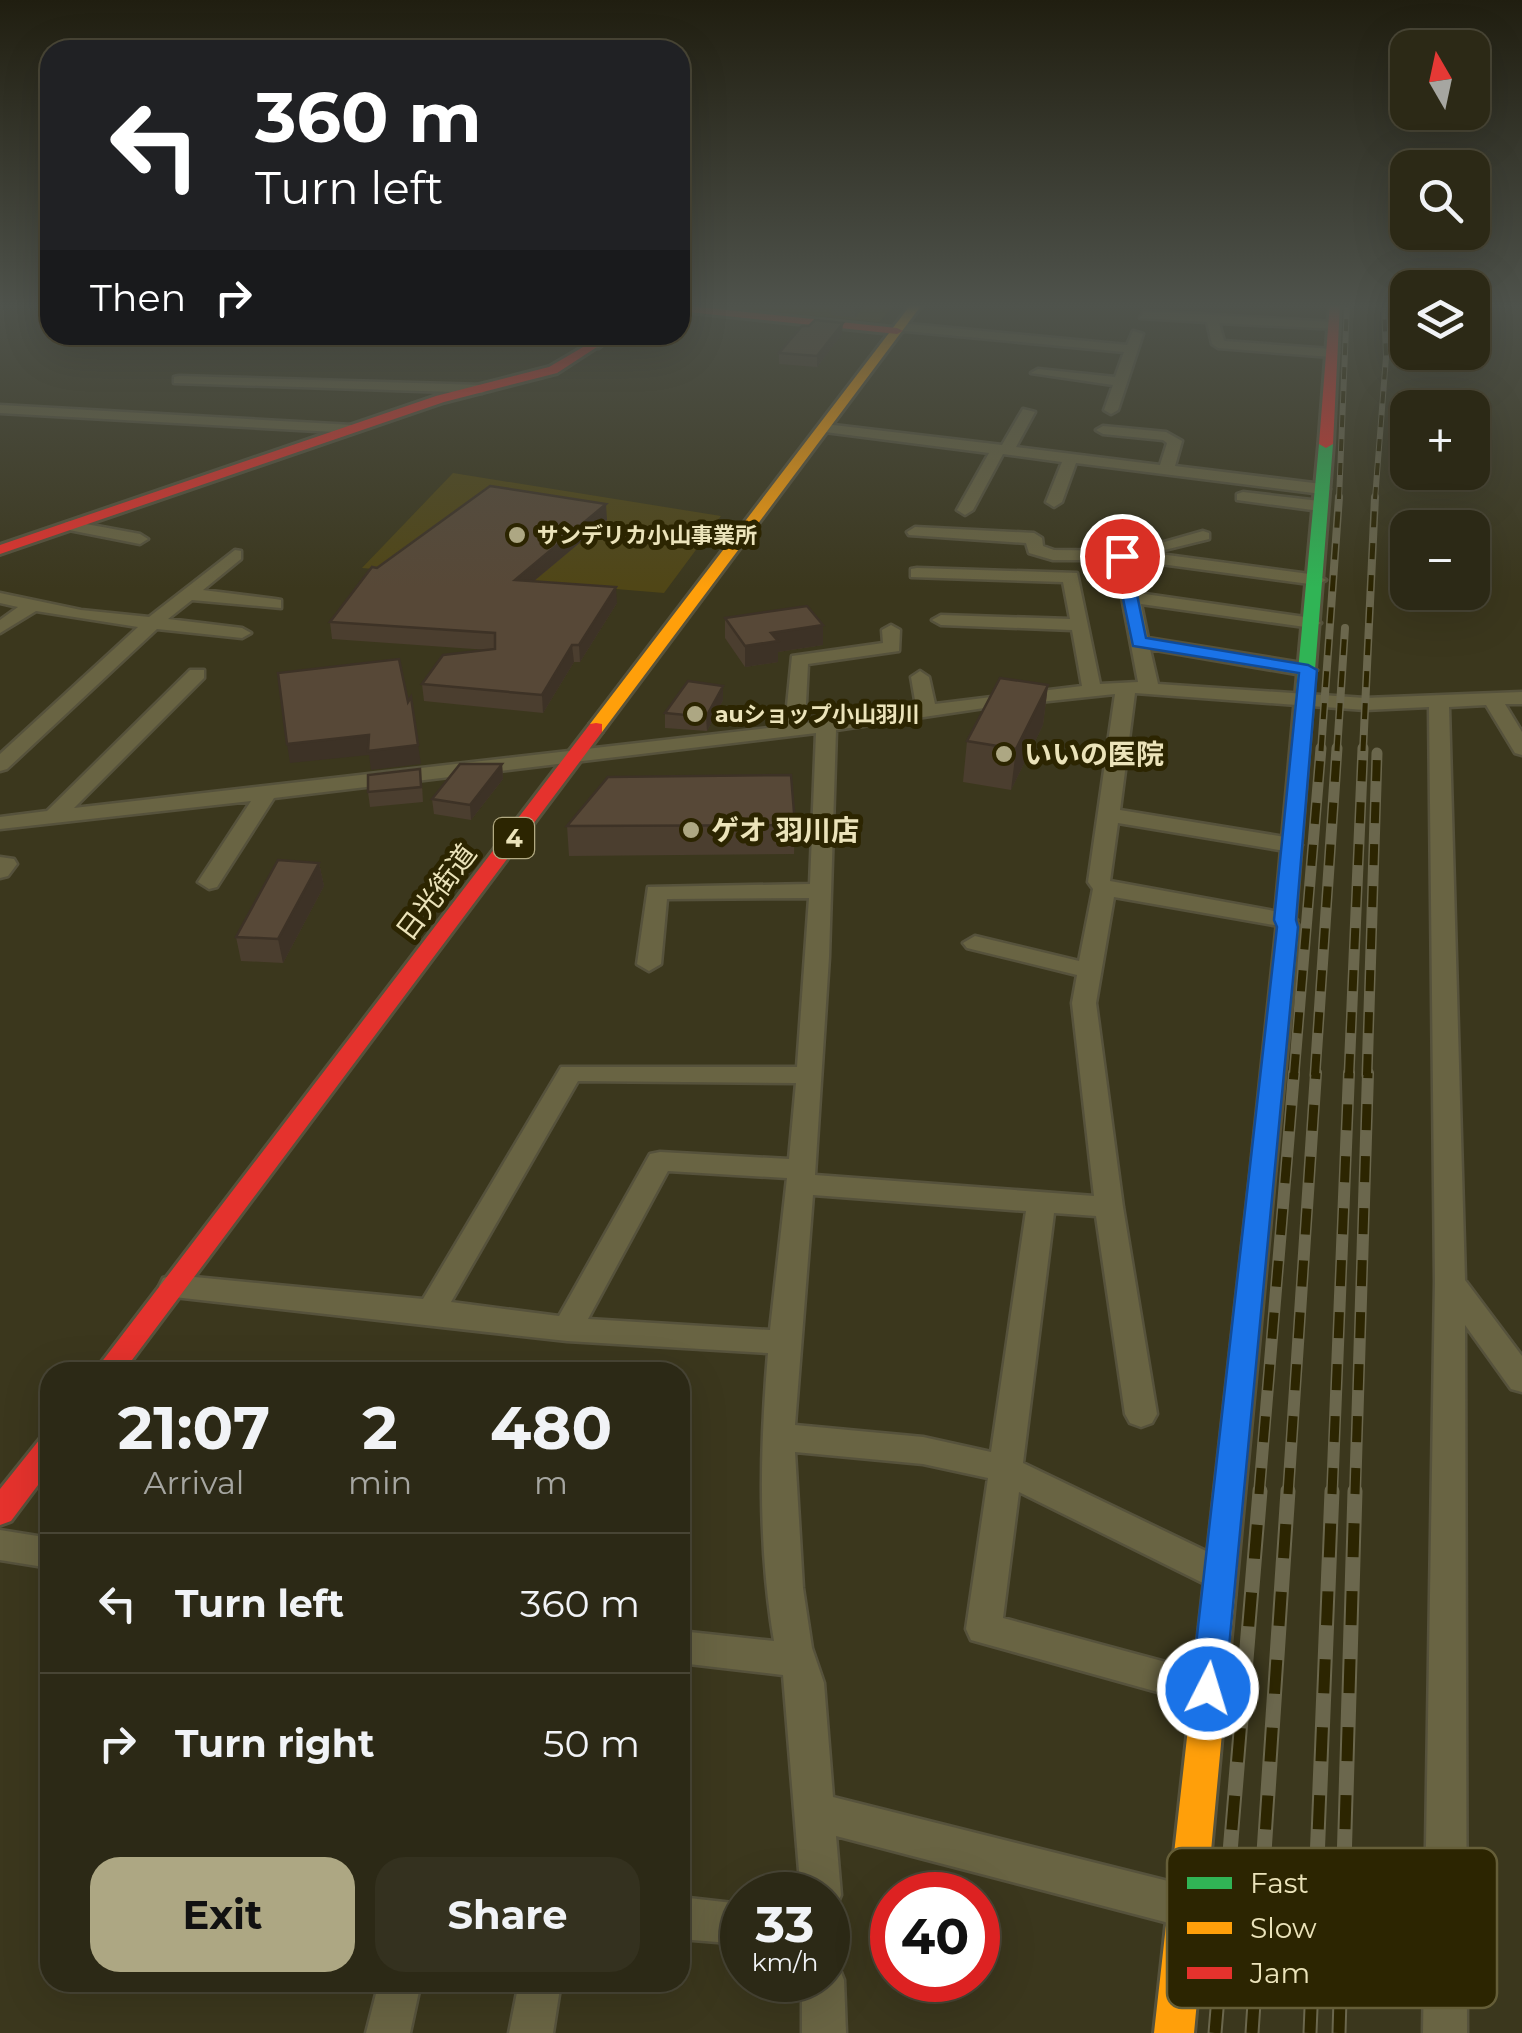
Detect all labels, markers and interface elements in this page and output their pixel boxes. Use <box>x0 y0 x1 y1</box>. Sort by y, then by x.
north arrow <box>1390 30 1490 130</box>
map controls <box>1390 30 1490 610</box>
text: 360 m <box>255 74 482 160</box>
icon: left <box>90 80 220 210</box>
button: search <box>1390 150 1490 250</box>
text: Turn left <box>255 160 443 215</box>
icon: right <box>206 270 261 325</box>
button: layers <box>1390 270 1490 370</box>
text: Then <box>90 274 186 321</box>
button: + <box>1390 390 1490 490</box>
button: − <box>1390 510 1490 610</box>
pin <box>1080 514 1165 599</box>
place label: サンデリカ小山事業所 <box>537 522 757 549</box>
marker: サンデリカ小山事業所 <box>506 524 528 546</box>
icon: arrive <box>1095 529 1150 584</box>
place label: auショップ小山羽川 <box>715 701 920 728</box>
marker: auショップ小山羽川 <box>684 703 706 725</box>
place label: いいの医院 <box>1024 737 1164 771</box>
marker: いいの医院 <box>993 743 1015 765</box>
place label: ゲオ 羽川店 <box>711 813 859 847</box>
road number: 4 <box>494 818 534 858</box>
marker: ゲオ 羽川店 <box>680 819 702 841</box>
street label: 日光街道 <box>389 837 483 947</box>
text: 21:07 <box>118 1391 270 1464</box>
text: 2 <box>362 1391 398 1464</box>
text: 480 <box>490 1391 612 1464</box>
text: Arrival <box>144 1463 244 1502</box>
text: min <box>348 1463 412 1502</box>
text: m <box>534 1463 568 1502</box>
icon: left <box>90 1576 145 1631</box>
text: Turn left <box>175 1580 344 1627</box>
text: 360 m <box>520 1580 640 1627</box>
position arrow <box>1156 1637 1260 1741</box>
icon: right <box>90 1716 145 1771</box>
text: Turn right <box>175 1720 374 1767</box>
text: 50 m <box>543 1720 640 1767</box>
legend <box>1167 1848 1497 2008</box>
button: Exit <box>90 1857 355 1972</box>
button: Share <box>375 1857 640 1972</box>
text: Fast <box>1250 1866 1309 1900</box>
speed limit sign: 40 <box>870 1872 1000 2002</box>
text: 33 <box>756 1894 814 1955</box>
text: Slow <box>1250 1911 1317 1945</box>
text: km/h <box>752 1947 818 1977</box>
text: Jam <box>1249 1956 1310 1990</box>

